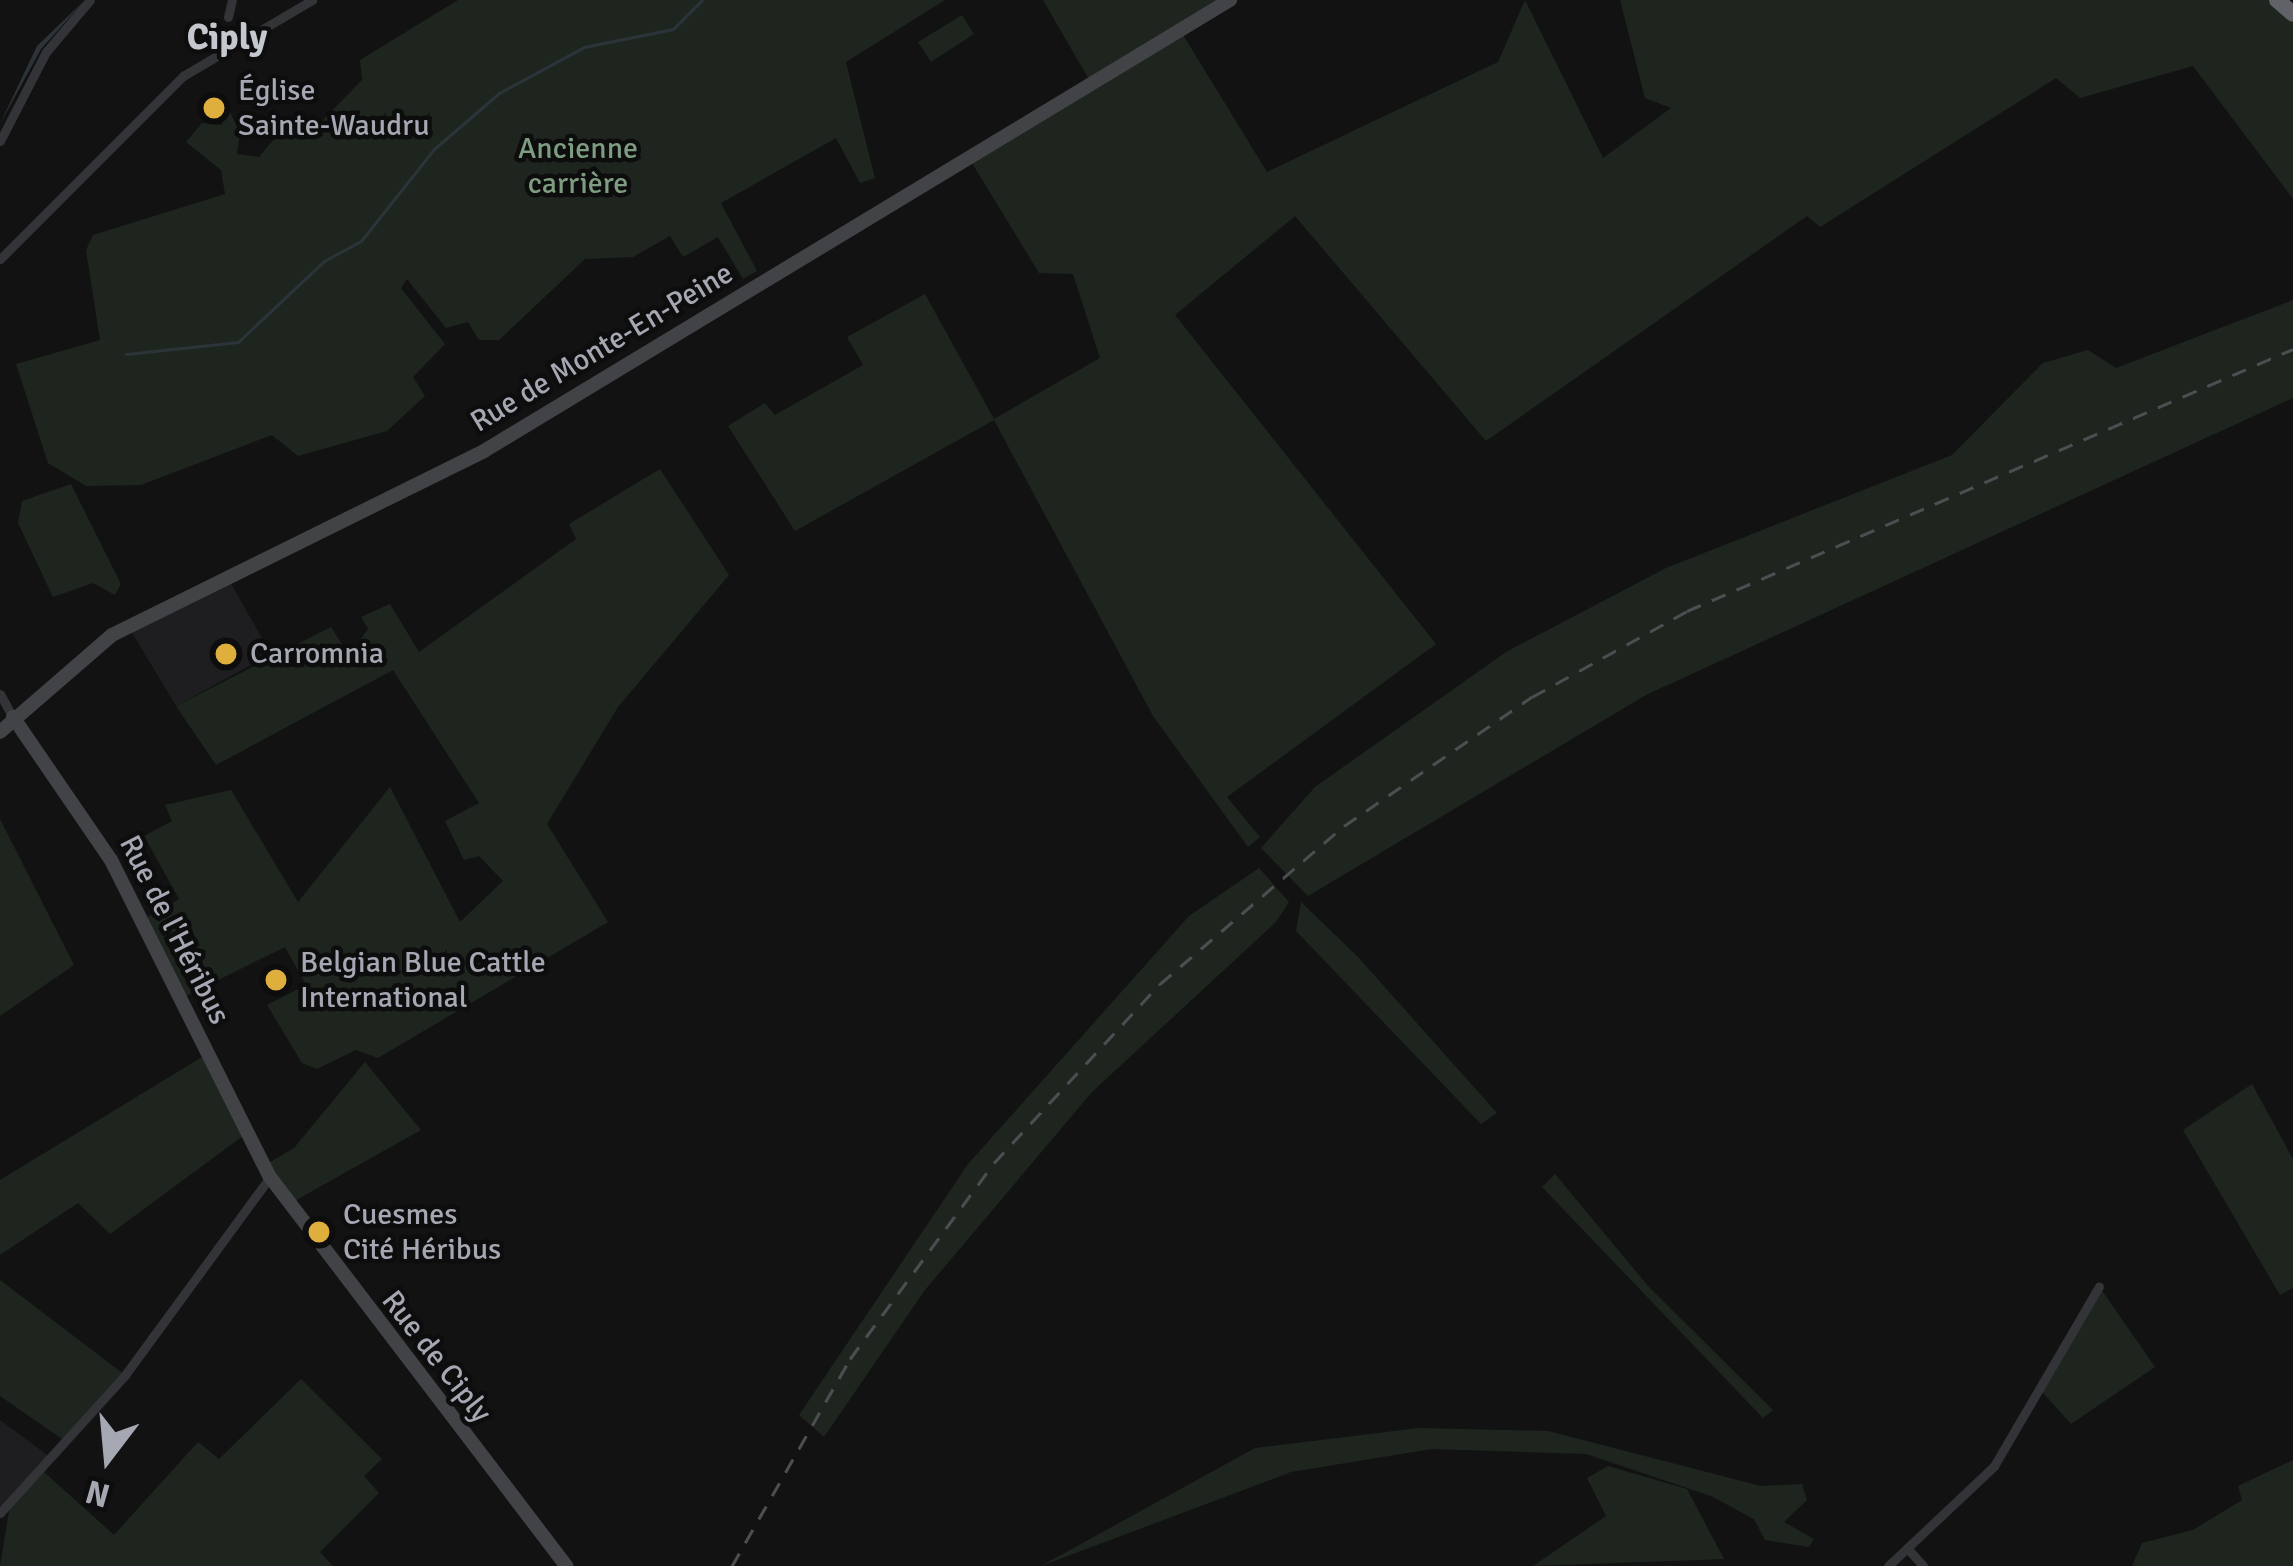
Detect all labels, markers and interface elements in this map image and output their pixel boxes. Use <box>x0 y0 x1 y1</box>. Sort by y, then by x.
district label: Ciply <box>187 16 267 60</box>
place label: Église Sainte-Waudru <box>238 73 430 144</box>
marker: Église Sainte-Waudru <box>201 95 227 121</box>
park label: Ancienne carrière <box>518 131 638 201</box>
street label: Rue de Monte-En-Peine <box>464 255 740 441</box>
place label: Carromnia <box>250 636 384 672</box>
marker: Carromnia <box>213 641 239 667</box>
street label: Rue de l'Héribus <box>111 830 237 1030</box>
place label: Belgian Blue Cattle International <box>300 945 546 1016</box>
marker: Belgian Blue Cattle International <box>263 967 289 993</box>
place label: Cuesmes Cité Héribus <box>343 1197 501 1268</box>
marker: Cuesmes Cité Héribus <box>306 1219 332 1245</box>
street label: Rue de Ciply <box>373 1284 499 1430</box>
north arrow <box>48 1398 168 1518</box>
text: N <box>81 1470 115 1516</box>

